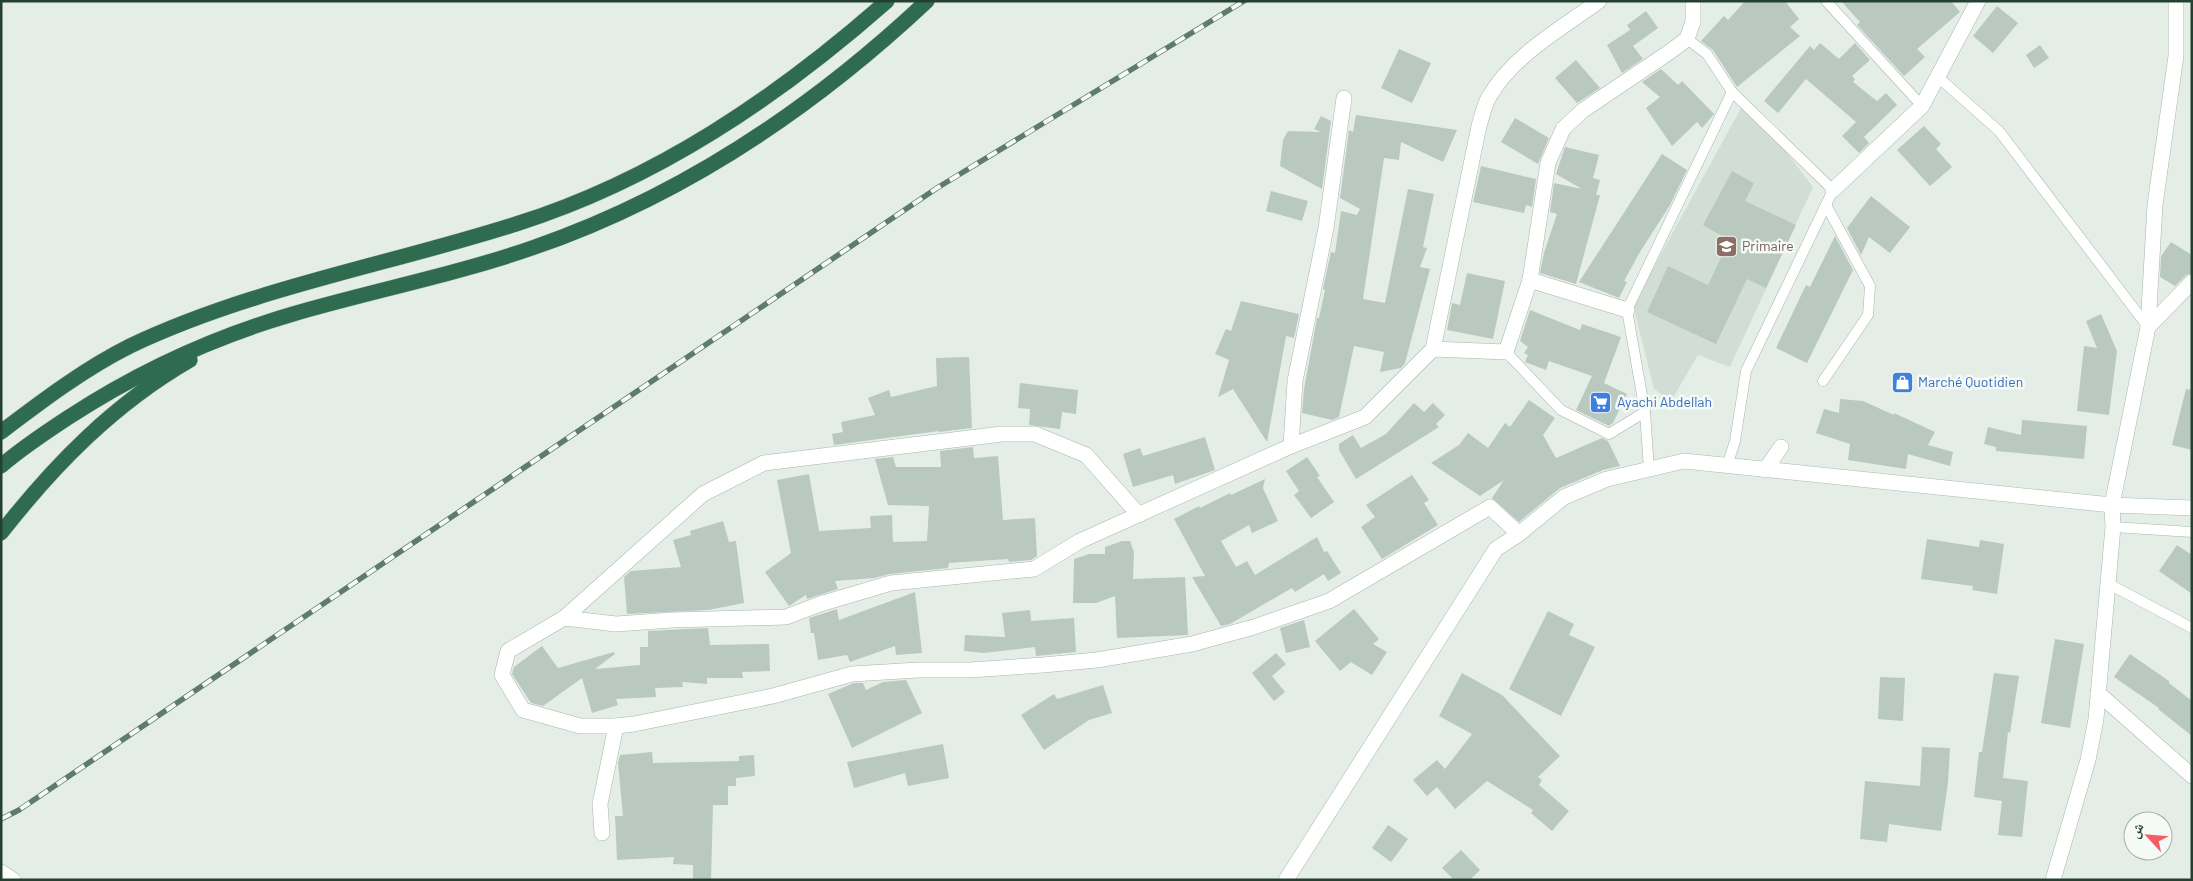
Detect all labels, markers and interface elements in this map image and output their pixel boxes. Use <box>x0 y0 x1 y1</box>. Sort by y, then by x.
school or university icon: Primaire <box>1714 234 1738 258</box>
place label: Primaire <box>1742 237 1794 254</box>
shop icon: Marché Quotidien <box>1890 370 1914 394</box>
place label: Marché Quotidien <box>1918 373 2023 390</box>
supermarket icon: Ayachi Abdellah <box>1589 390 1613 414</box>
place label: Ayachi Abdellah <box>1617 393 1712 410</box>
north arrow <box>2123 811 2173 861</box>
text: ش <box>2125 820 2148 841</box>

